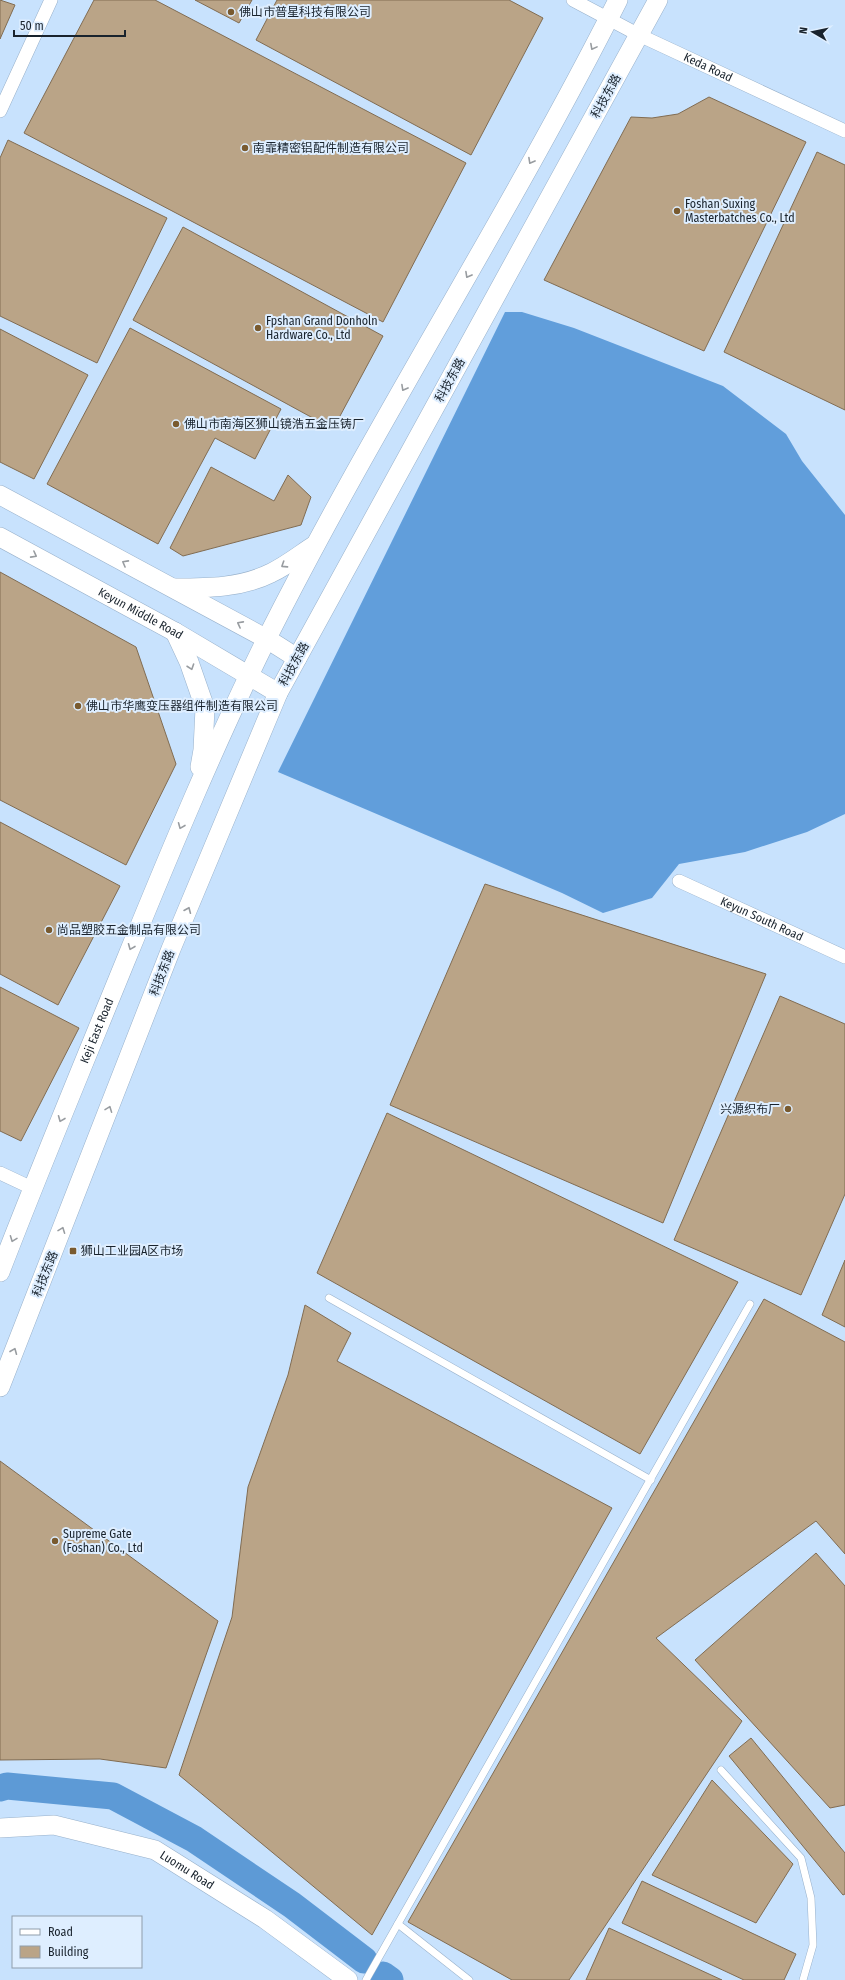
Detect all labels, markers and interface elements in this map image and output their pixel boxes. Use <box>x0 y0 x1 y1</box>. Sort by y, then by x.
place label: 佛山市普星科技有限公司 <box>239 5 371 19</box>
marker: 佛山市普星科技有限公司 <box>226 7 236 17</box>
scale bar <box>14 12 125 38</box>
north arrow <box>793 12 833 52</box>
text: 50 m <box>20 19 44 33</box>
text: N <box>797 26 811 35</box>
one-way arrow <box>591 43 598 50</box>
street label: Keda Road <box>682 50 735 85</box>
street label: 科技东路 <box>588 72 624 120</box>
place label: 南霏精密铝配件制造有限公司 <box>253 141 409 155</box>
marker: 南霏精密铝配件制造有限公司 <box>240 143 250 153</box>
one-way arrow <box>529 157 536 164</box>
place label: Foshan Suxing Masterbatches Co., Ltd <box>685 197 795 225</box>
marker: Foshan Suxing Masterbatches Co., Ltd <box>672 206 682 216</box>
one-way arrow <box>465 271 472 278</box>
place label: Fpshan Grand Donholn Hardware Co., Ltd <box>266 314 378 342</box>
marker: Fpshan Grand Donholn Hardware Co., Ltd <box>253 323 263 333</box>
street label: 科技东路 <box>432 356 468 404</box>
one-way arrow <box>401 384 408 391</box>
place label: 佛山市南海区狮山镜浩五金压铸厂 <box>184 417 364 431</box>
marker: 佛山市南海区狮山镜浩五金压铸厂 <box>171 419 181 429</box>
one-way arrow <box>30 551 37 558</box>
one-way arrow <box>122 560 129 568</box>
one-way arrow <box>281 560 288 567</box>
street label: Keyun Middle Road <box>96 585 185 642</box>
one-way arrow <box>236 622 244 629</box>
street label: 科技东路 <box>276 640 312 688</box>
one-way arrow <box>186 664 195 671</box>
place label: 佛山市华鹰变压器组件制造有限公司 <box>86 699 278 713</box>
marker: 佛山市华鹰变压器组件制造有限公司 <box>73 701 83 711</box>
one-way arrow <box>177 823 185 830</box>
street label: Keyun South Road <box>718 894 805 944</box>
one-way arrow <box>183 906 191 914</box>
place label: 尚品塑胶五金制品有限公司 <box>57 923 201 937</box>
marker: 尚品塑胶五金制品有限公司 <box>44 925 54 935</box>
one-way arrow <box>128 943 136 950</box>
street label: 科技东路 <box>147 948 177 998</box>
street label: Keji East Road <box>77 996 116 1065</box>
place label: 兴源织布厂 <box>720 1102 780 1116</box>
marker: 兴源织布厂 <box>783 1104 793 1114</box>
one-way arrow <box>105 1105 113 1112</box>
one-way arrow <box>57 1115 65 1122</box>
one-way arrow <box>58 1226 66 1233</box>
one-way arrow <box>9 1236 17 1243</box>
place label: 狮山工业园A区市场 <box>81 1244 183 1258</box>
marker: 狮山工业园A区市场 <box>68 1246 78 1256</box>
street label: 科技东路 <box>30 1249 60 1299</box>
one-way arrow <box>10 1347 18 1354</box>
place label: Supreme Gate (Foshan) Co., Ltd <box>63 1527 143 1555</box>
marker: Supreme Gate (Foshan) Co., Ltd <box>50 1536 60 1546</box>
street label: Luomu Road <box>158 1848 217 1892</box>
legend <box>12 1916 142 1968</box>
text: Road <box>48 1925 73 1939</box>
text: Building <box>48 1945 89 1959</box>

